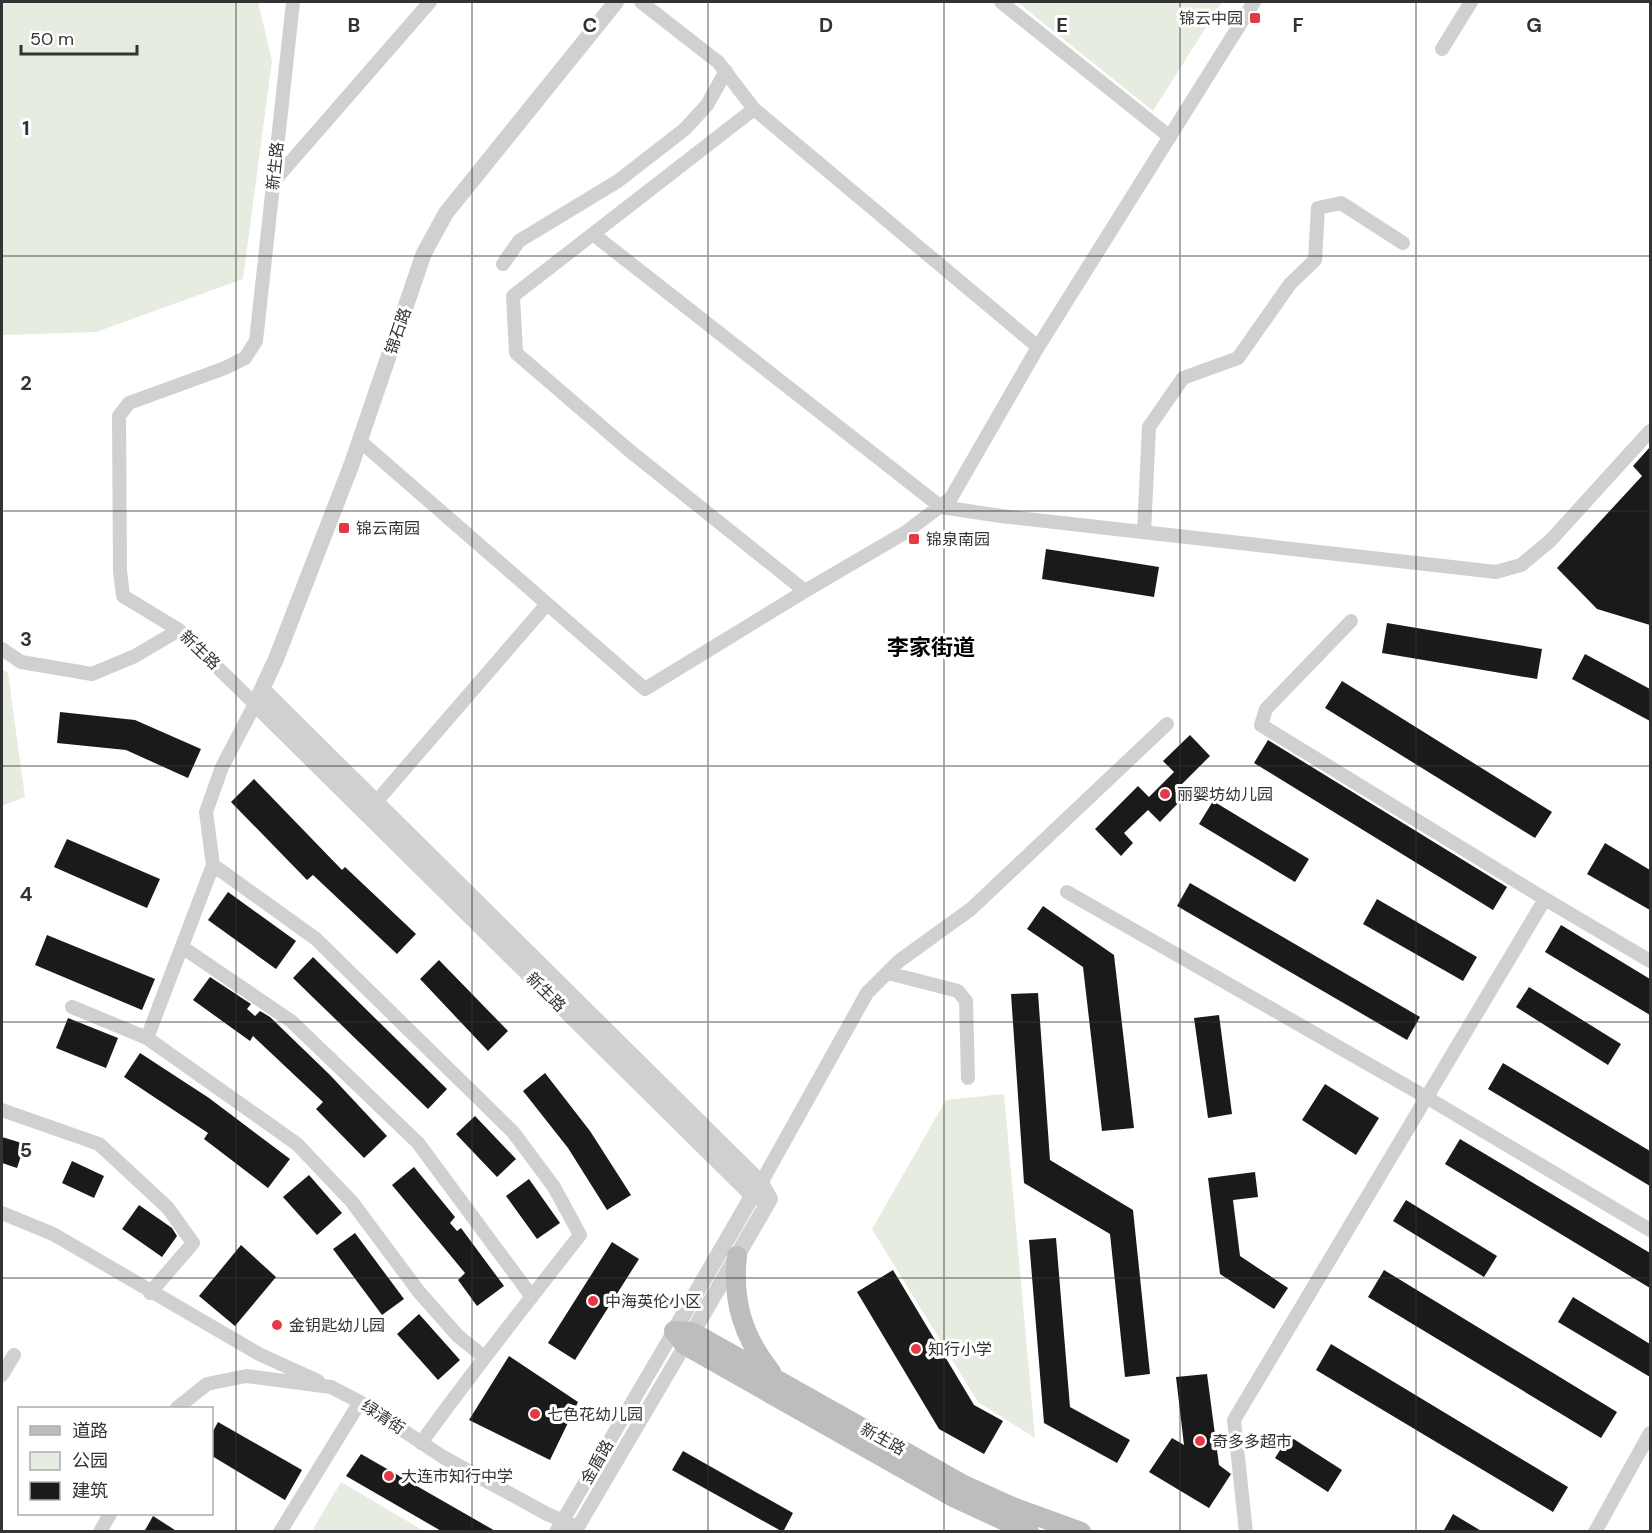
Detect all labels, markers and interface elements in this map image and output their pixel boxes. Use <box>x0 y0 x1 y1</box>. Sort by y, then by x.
place label: 锦云中园 <box>1179 8 1243 29</box>
marker: 锦云中园 <box>1248 11 1262 25</box>
text: B <box>348 12 360 38</box>
text: C <box>583 12 597 38</box>
text: D <box>819 12 833 38</box>
text: E <box>1056 12 1068 38</box>
text: F <box>1292 12 1304 38</box>
text: G <box>1526 12 1542 38</box>
scale bar <box>21 18 136 56</box>
text: 50 m <box>30 27 74 51</box>
text: 1 <box>22 115 30 141</box>
street label: 新生路 <box>262 141 288 191</box>
street label: 锦石路 <box>380 305 416 357</box>
text: 2 <box>20 370 32 396</box>
place label: 锦云南园 <box>356 518 420 539</box>
marker: 锦云南园 <box>337 521 351 535</box>
place label: 锦泉南园 <box>926 529 990 550</box>
marker: 锦泉南园 <box>907 532 921 546</box>
text: 3 <box>20 626 32 652</box>
street label: 新生路 <box>175 626 225 674</box>
district label: 李家街道 <box>887 633 975 662</box>
place label: 丽婴坊幼儿园 <box>1177 784 1273 805</box>
marker: 丽婴坊幼儿园 <box>1158 787 1172 801</box>
text: 4 <box>20 881 33 907</box>
street label: 新生路 <box>522 968 570 1016</box>
text: 5 <box>20 1137 32 1163</box>
place label: 中海英伦小区 <box>605 1291 701 1312</box>
marker: 中海英伦小区 <box>586 1294 600 1308</box>
place label: 金钥匙幼儿园 <box>289 1315 385 1336</box>
marker: 金钥匙幼儿园 <box>270 1318 284 1332</box>
place label: 知行小学 <box>928 1339 992 1360</box>
marker: 知行小学 <box>909 1342 923 1356</box>
street label: 绿清街 <box>357 1395 409 1439</box>
place label: 七色花幼儿园 <box>547 1404 643 1425</box>
legend <box>18 1407 213 1515</box>
marker: 七色花幼儿园 <box>528 1407 542 1421</box>
street label: 新生路 <box>857 1418 909 1460</box>
text: 道路 <box>72 1419 108 1443</box>
place label: 奇多多超市 <box>1212 1431 1292 1452</box>
marker: 奇多多超市 <box>1193 1434 1207 1448</box>
street label: 金盾路 <box>576 1436 618 1488</box>
text: 公园 <box>72 1449 108 1473</box>
place label: 大连市知行中学 <box>401 1466 513 1487</box>
marker: 大连市知行中学 <box>382 1469 396 1483</box>
text: 建筑 <box>72 1479 108 1503</box>

